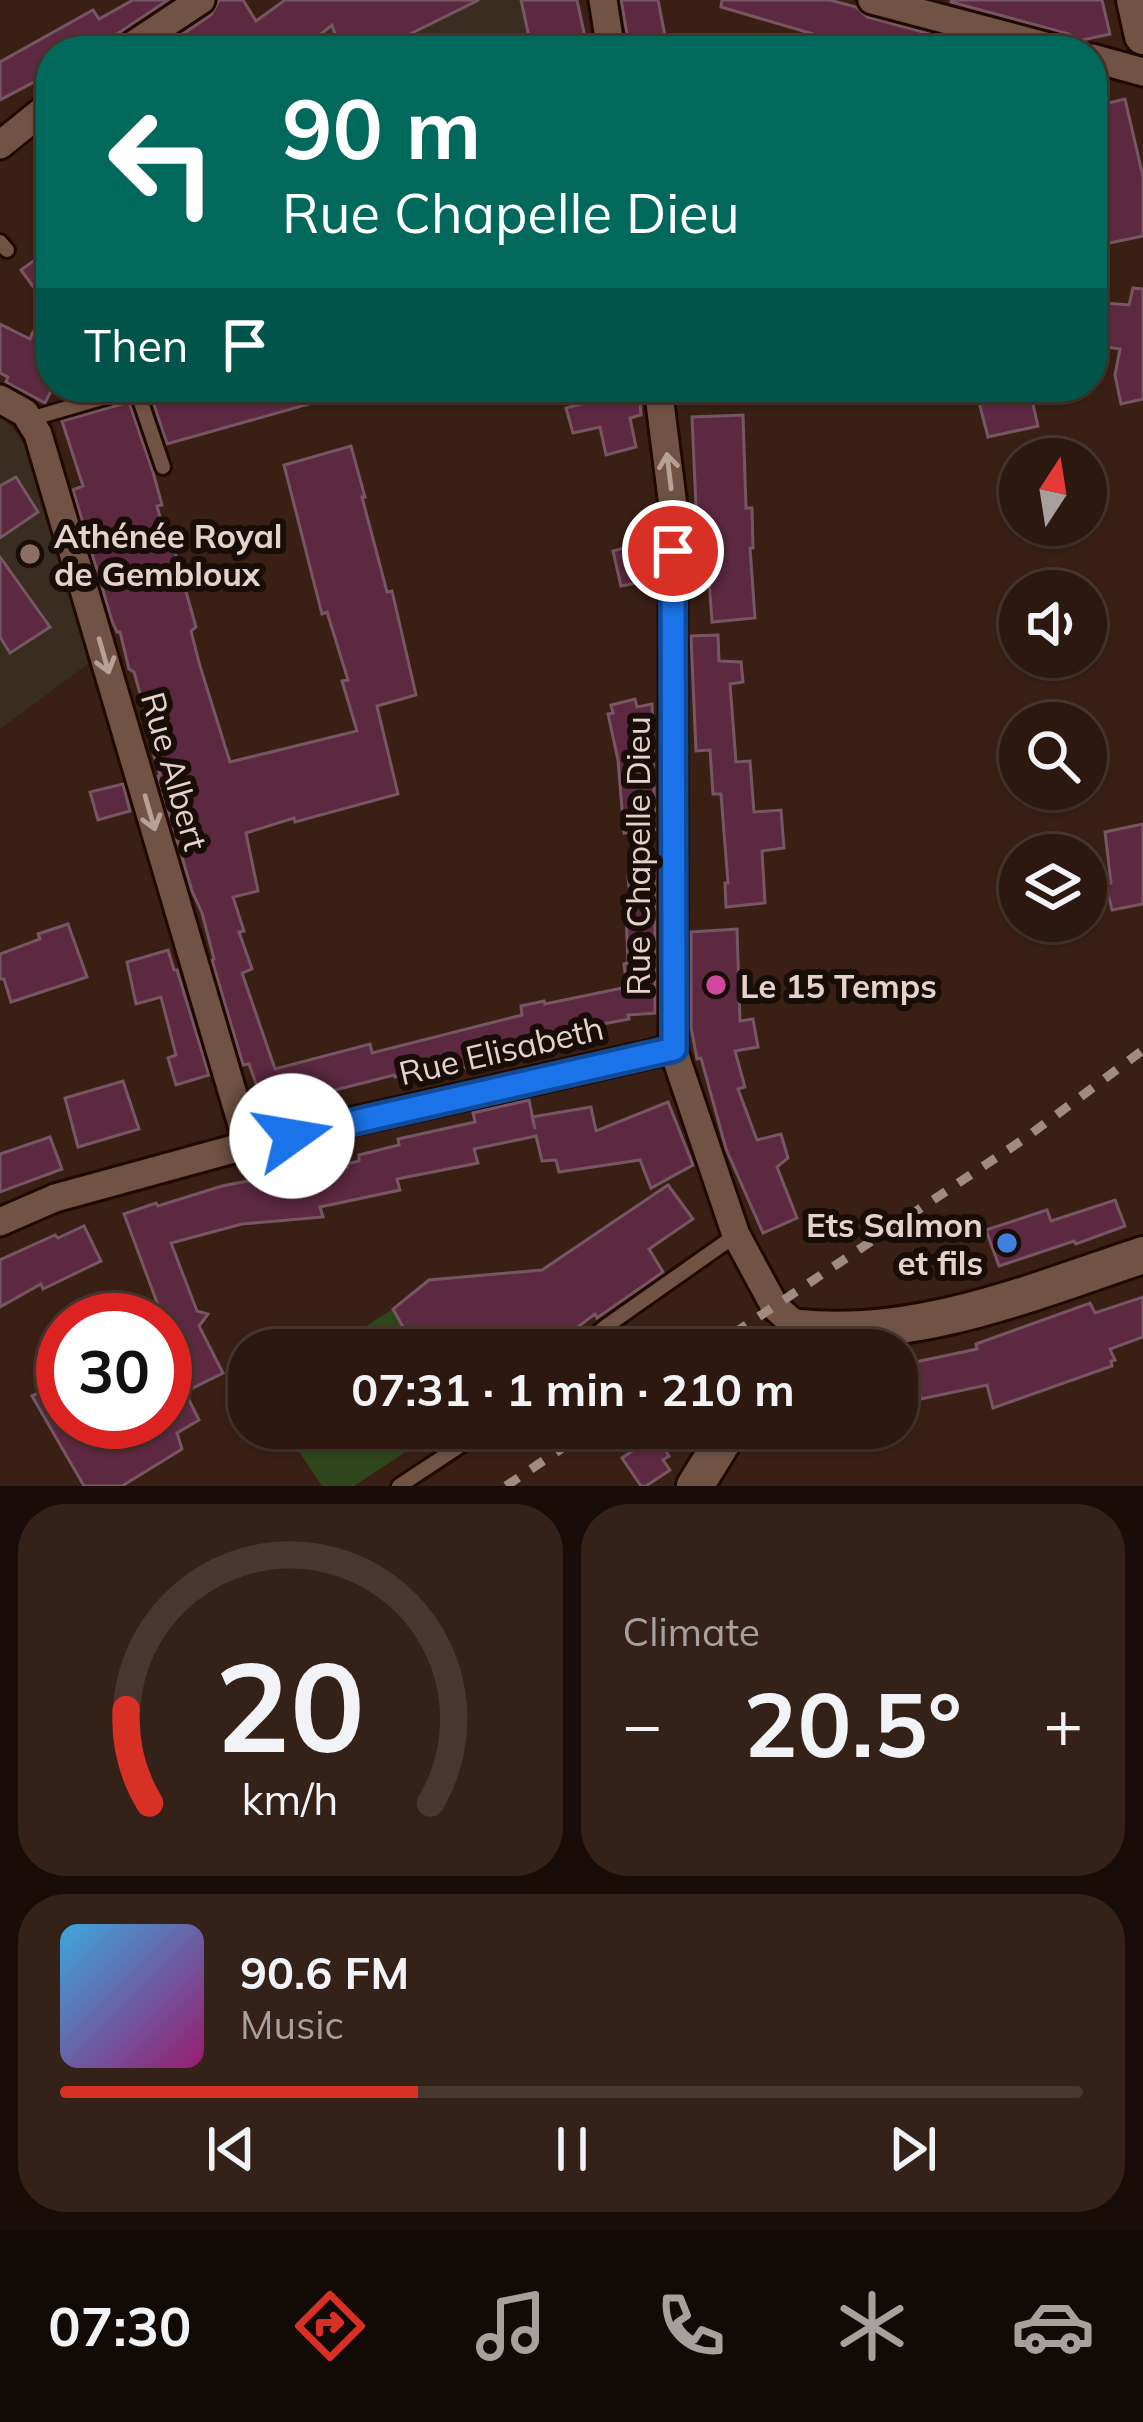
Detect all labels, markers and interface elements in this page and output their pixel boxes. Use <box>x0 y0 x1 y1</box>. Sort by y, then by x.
text: 90 m <box>282 75 481 180</box>
icon: left <box>84 84 240 240</box>
text: Rue Chapelle Dieu <box>282 179 740 247</box>
icon: arrive <box>212 312 278 378</box>
text: Then <box>84 317 188 373</box>
north arrow <box>999 438 1107 546</box>
map controls <box>999 438 1107 942</box>
one-way arrow <box>657 452 679 491</box>
pin <box>622 500 724 602</box>
place label: Athénée Royal de Gembloux <box>54 515 282 594</box>
icon: arrive <box>640 518 706 584</box>
marker: Athénée Royal de Gembloux <box>17 541 43 567</box>
button: sound <box>999 570 1107 678</box>
one-way arrow <box>94 636 116 674</box>
street label: Rue Albert <box>133 687 217 855</box>
button: search <box>999 702 1107 810</box>
street label: Rue Chapelle Dieu <box>617 716 658 996</box>
one-way arrow <box>140 793 162 831</box>
button: layers <box>999 834 1107 942</box>
place label: Le 15 Temps <box>740 965 937 1006</box>
marker: Le 15 Temps <box>703 972 729 998</box>
street label: Rue Elisabeth <box>395 1007 607 1093</box>
position arrow <box>229 1073 355 1199</box>
place label: Ets Salmon et fils <box>806 1204 983 1283</box>
marker: Ets Salmon et fils <box>994 1230 1020 1256</box>
speed limit sign: 30 <box>36 1293 192 1449</box>
text: 07:31 · 1 min · 210 m <box>351 1361 795 1417</box>
text: Climate <box>623 1607 760 1656</box>
text: 20 <box>215 1627 365 1783</box>
text: 20.5° <box>744 1667 962 1780</box>
text: − <box>623 1682 662 1765</box>
text: + <box>1043 1682 1083 1765</box>
text: km/h <box>242 1772 339 1826</box>
text: 90.6 FM <box>240 1944 409 2000</box>
text: Music <box>240 2000 344 2049</box>
icon: previous <box>198 2116 264 2182</box>
icon: pause <box>539 2116 605 2182</box>
icon: next <box>880 2116 946 2182</box>
icon: directions <box>288 2284 372 2368</box>
icon: music <box>469 2284 553 2368</box>
icon: phone <box>649 2284 733 2368</box>
icon: climate <box>830 2284 914 2368</box>
icon: car <box>1011 2284 1095 2368</box>
text: 07:30 <box>48 2292 191 2360</box>

